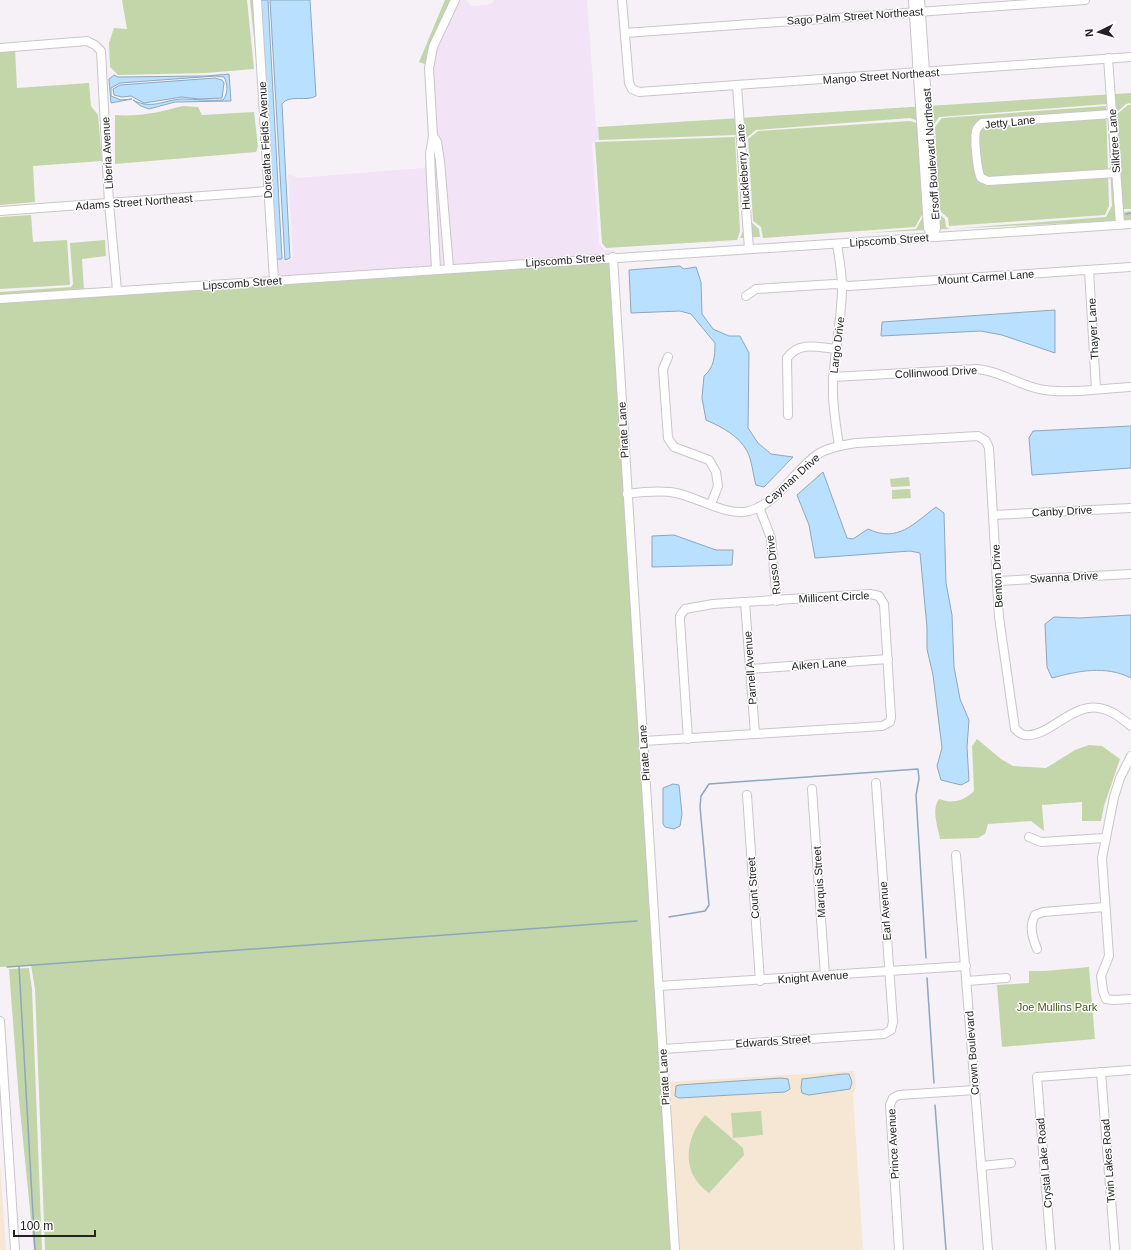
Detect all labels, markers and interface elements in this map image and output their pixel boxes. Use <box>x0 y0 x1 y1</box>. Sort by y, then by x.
street label: Sago Palm Street Northeast <box>786 5 924 27</box>
north arrow <box>1079 12 1119 52</box>
text: N <box>1083 28 1095 37</box>
street label: Mango Street Northeast <box>822 66 940 86</box>
street label: Doreatha Fields Avenue <box>256 81 274 199</box>
street label: Ersoff Boulevard Northeast <box>920 88 942 220</box>
street label: Silktree Lane <box>1106 109 1122 173</box>
street label: Jetty Lane <box>984 113 1036 131</box>
street label: Liberia Avenue <box>99 116 115 190</box>
street label: Huckleberry Lane <box>734 124 752 210</box>
street label: Adams Street Northeast <box>75 192 193 212</box>
street label: Lipscomb Street <box>849 231 929 249</box>
street label: Lipscomb Street <box>525 251 605 269</box>
street label: Mount Carmel Lane <box>937 268 1035 286</box>
street label: Lipscomb Street <box>202 274 282 292</box>
street label: Thayer Lane <box>1085 298 1101 360</box>
street label: Largo Drive <box>828 316 846 374</box>
street label: Collinwood Drive <box>894 364 978 380</box>
street label: Pirate Lane <box>616 402 630 458</box>
street label: Cayman Drive <box>762 451 822 507</box>
street label: Canby Drive <box>1031 503 1093 519</box>
street label: Russo Drive <box>763 535 783 595</box>
street label: Benton Drive <box>989 544 1005 608</box>
street label: Swanna Drive <box>1029 569 1099 585</box>
street label: Millicent Circle <box>798 589 870 605</box>
street label: Parnell Avenue <box>741 631 759 705</box>
street label: Aiken Lane <box>791 656 847 672</box>
street label: Pirate Lane <box>636 725 652 781</box>
street label: Marquis Street <box>811 846 827 918</box>
street label: Count Street <box>745 857 761 919</box>
street label: Earl Avenue <box>877 881 893 941</box>
street label: Knight Avenue <box>777 969 849 985</box>
park label: Joe Mullins Park <box>1017 1001 1098 1013</box>
street label: Crown Boulevard <box>963 1010 981 1096</box>
street label: Edwards Street <box>735 1032 811 1050</box>
street label: Pirate Lane <box>657 1049 671 1105</box>
street label: Prince Avenue <box>885 1108 901 1180</box>
street label: Crystal Lake Road <box>1034 1117 1054 1209</box>
street label: Twin Lakes Road <box>1099 1118 1117 1204</box>
scale bar <box>14 1212 95 1238</box>
text: 100 m <box>20 1219 53 1233</box>

